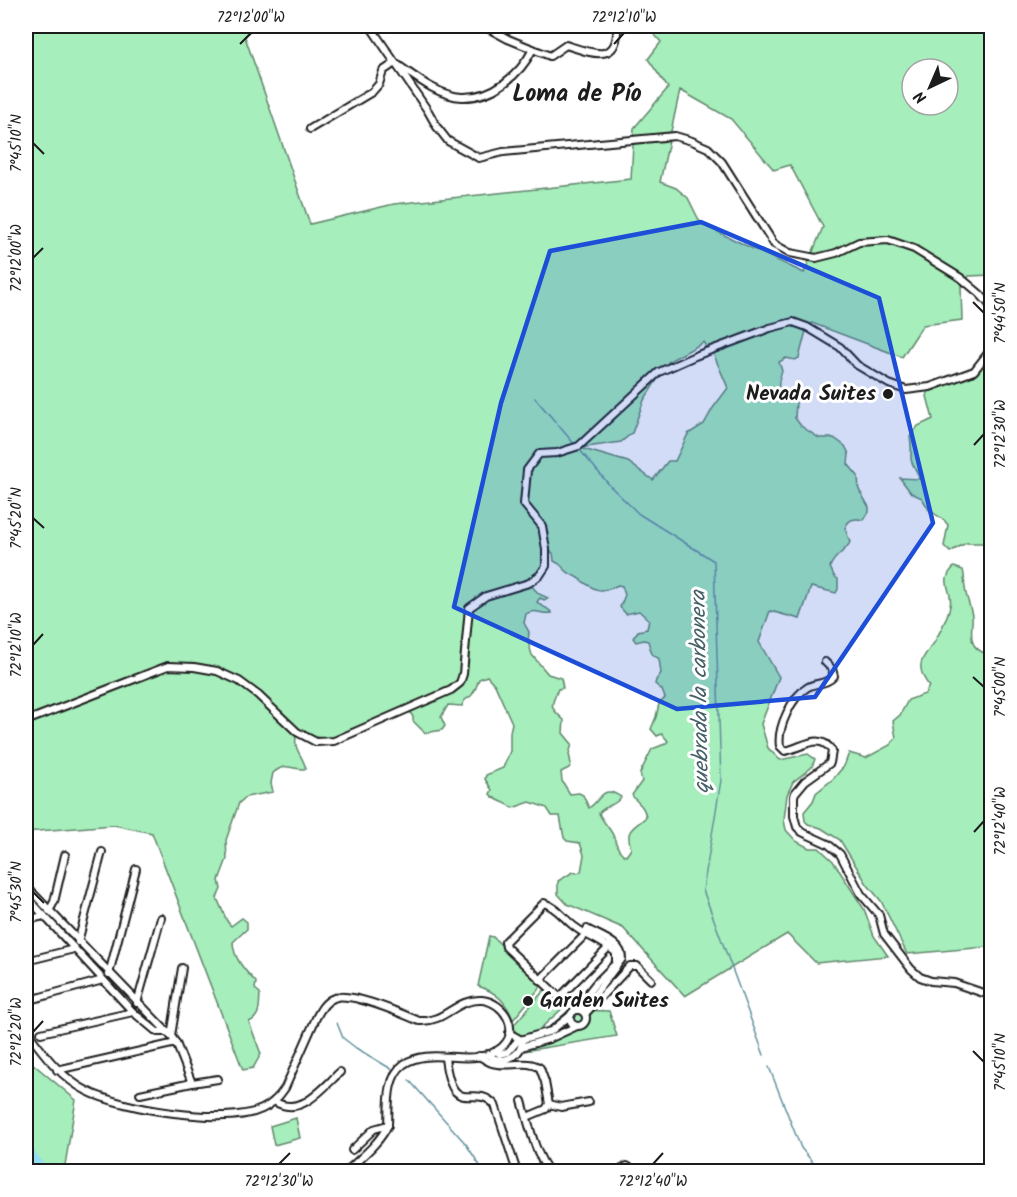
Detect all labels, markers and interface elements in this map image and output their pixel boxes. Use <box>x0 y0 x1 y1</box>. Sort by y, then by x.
text: 72°12'00"W <box>217 6 285 30</box>
text: 72°12'10"W <box>591 6 657 30</box>
north arrow <box>900 57 960 117</box>
district label: Loma de Pío <box>512 75 642 114</box>
text: N <box>908 84 933 109</box>
text: 7°45'10"N <box>5 114 29 172</box>
text: 72°12'00"W <box>5 224 29 292</box>
text: 7°44'50"N <box>989 282 1013 344</box>
place label: Nevada Suites <box>746 378 876 411</box>
marker: Nevada Suites <box>881 387 895 401</box>
text: 72°12'30"W <box>989 399 1013 469</box>
text: 7°45'20"N <box>5 487 29 549</box>
water label: quebrada la carbonera <box>682 589 720 794</box>
text: 72°12'10"W <box>5 612 29 678</box>
text: 7°45'00"N <box>989 657 1013 717</box>
text: 72°12'40"W <box>989 786 1013 855</box>
text: 7°45'30"N <box>5 861 29 923</box>
place label: Garden Suites <box>540 985 669 1018</box>
marker: Garden Suites <box>521 994 535 1008</box>
text: 72°12'20"W <box>5 997 29 1067</box>
text: 7°45'10"N <box>989 1033 1013 1091</box>
text: 72°12'30"W <box>244 1170 314 1194</box>
text: 72°12'40"W <box>619 1170 688 1194</box>

